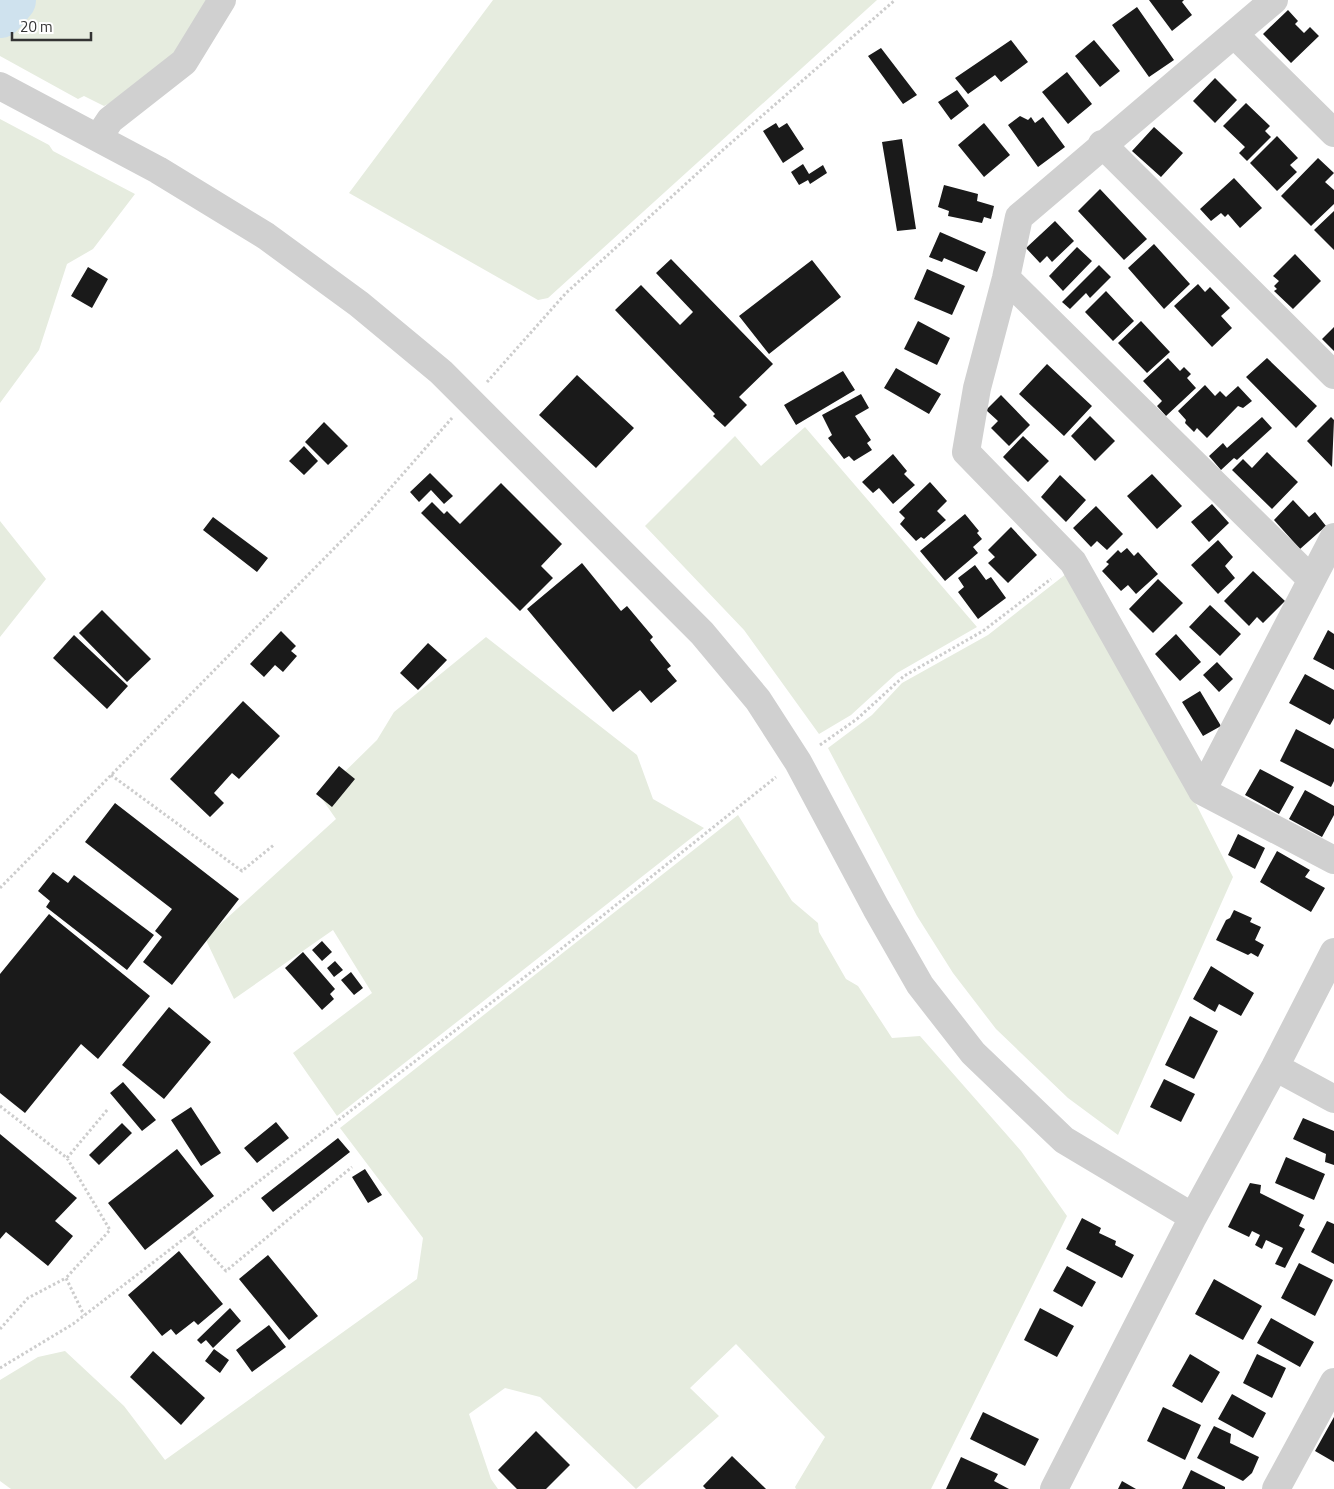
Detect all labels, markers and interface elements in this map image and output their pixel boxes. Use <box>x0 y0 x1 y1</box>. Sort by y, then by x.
scale bar <box>12 10 91 42</box>
text: 20 m <box>20 15 53 38</box>

